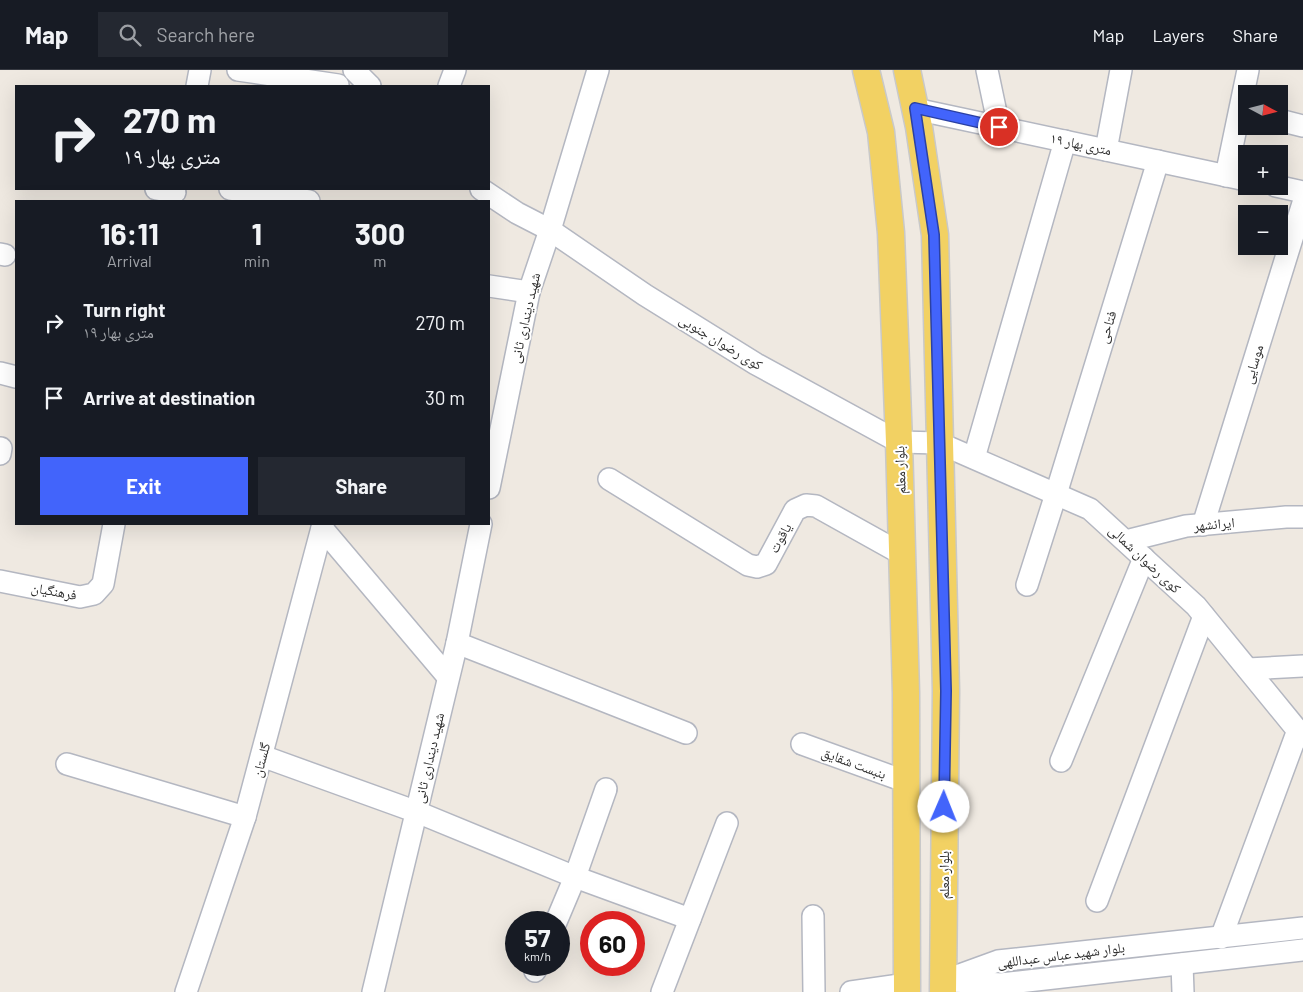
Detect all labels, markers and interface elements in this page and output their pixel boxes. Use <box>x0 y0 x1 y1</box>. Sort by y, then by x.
search box <box>98 12 448 57</box>
text: Map <box>25 20 68 49</box>
icon: search <box>116 21 144 49</box>
text: Search here <box>156 23 255 46</box>
text: Map <box>1092 24 1124 46</box>
text: Layers <box>1152 24 1205 46</box>
text: Share <box>1233 24 1278 46</box>
north arrow <box>1238 85 1288 135</box>
map controls <box>1238 85 1288 255</box>
text: 270 m <box>123 98 216 140</box>
icon: right <box>40 105 105 170</box>
pin <box>978 106 1020 148</box>
icon: arrive <box>985 113 1013 141</box>
street label: ۱۹ متری بهار <box>1049 129 1113 159</box>
text: ۱۹ متری بهار <box>123 142 220 168</box>
button: + <box>1238 145 1288 195</box>
button: − <box>1238 205 1288 255</box>
text: 16:11 <box>100 215 159 251</box>
text: 1 <box>252 215 262 251</box>
text: 300 <box>355 215 405 251</box>
text: Arrival <box>107 251 152 270</box>
text: min <box>244 251 270 270</box>
text: m <box>373 251 386 270</box>
street label: شهید دینداری ثانی <box>506 271 544 365</box>
text: Turn right <box>83 298 165 321</box>
street label: فتاحی <box>1094 308 1120 345</box>
icon: right <box>40 309 68 337</box>
street label: کوی رضوان جنوبی <box>676 310 766 374</box>
text: 270 m <box>416 311 465 334</box>
text: ۱۹ متری بهار <box>83 322 154 341</box>
street label: موسایی <box>1239 342 1267 386</box>
icon: arrive <box>40 384 68 412</box>
text: Arrive at destination <box>83 386 255 409</box>
text: 30 m <box>425 386 465 409</box>
street label: بلوار معلم <box>890 445 911 494</box>
button: Exit <box>40 457 248 515</box>
button: Share <box>258 457 465 515</box>
street label: ایرانشهر <box>1192 513 1235 535</box>
street label: یاقوت <box>764 520 796 556</box>
street label: کوی رضوان شمالی <box>1105 521 1185 597</box>
street label: فرهنگیان <box>30 578 78 604</box>
street label: شهید دینداری ثانی <box>410 711 448 805</box>
street label: گلستان <box>248 740 274 779</box>
street label: بنبست شقایق <box>819 743 889 784</box>
position arrow <box>917 780 969 832</box>
street label: بلوار معلم <box>935 851 954 899</box>
speed limit sign: 60 <box>580 911 645 976</box>
text: 57 <box>525 922 550 952</box>
street label: بلوار شهید عباس عبداللهی <box>996 938 1126 972</box>
text: km/h <box>524 949 551 963</box>

